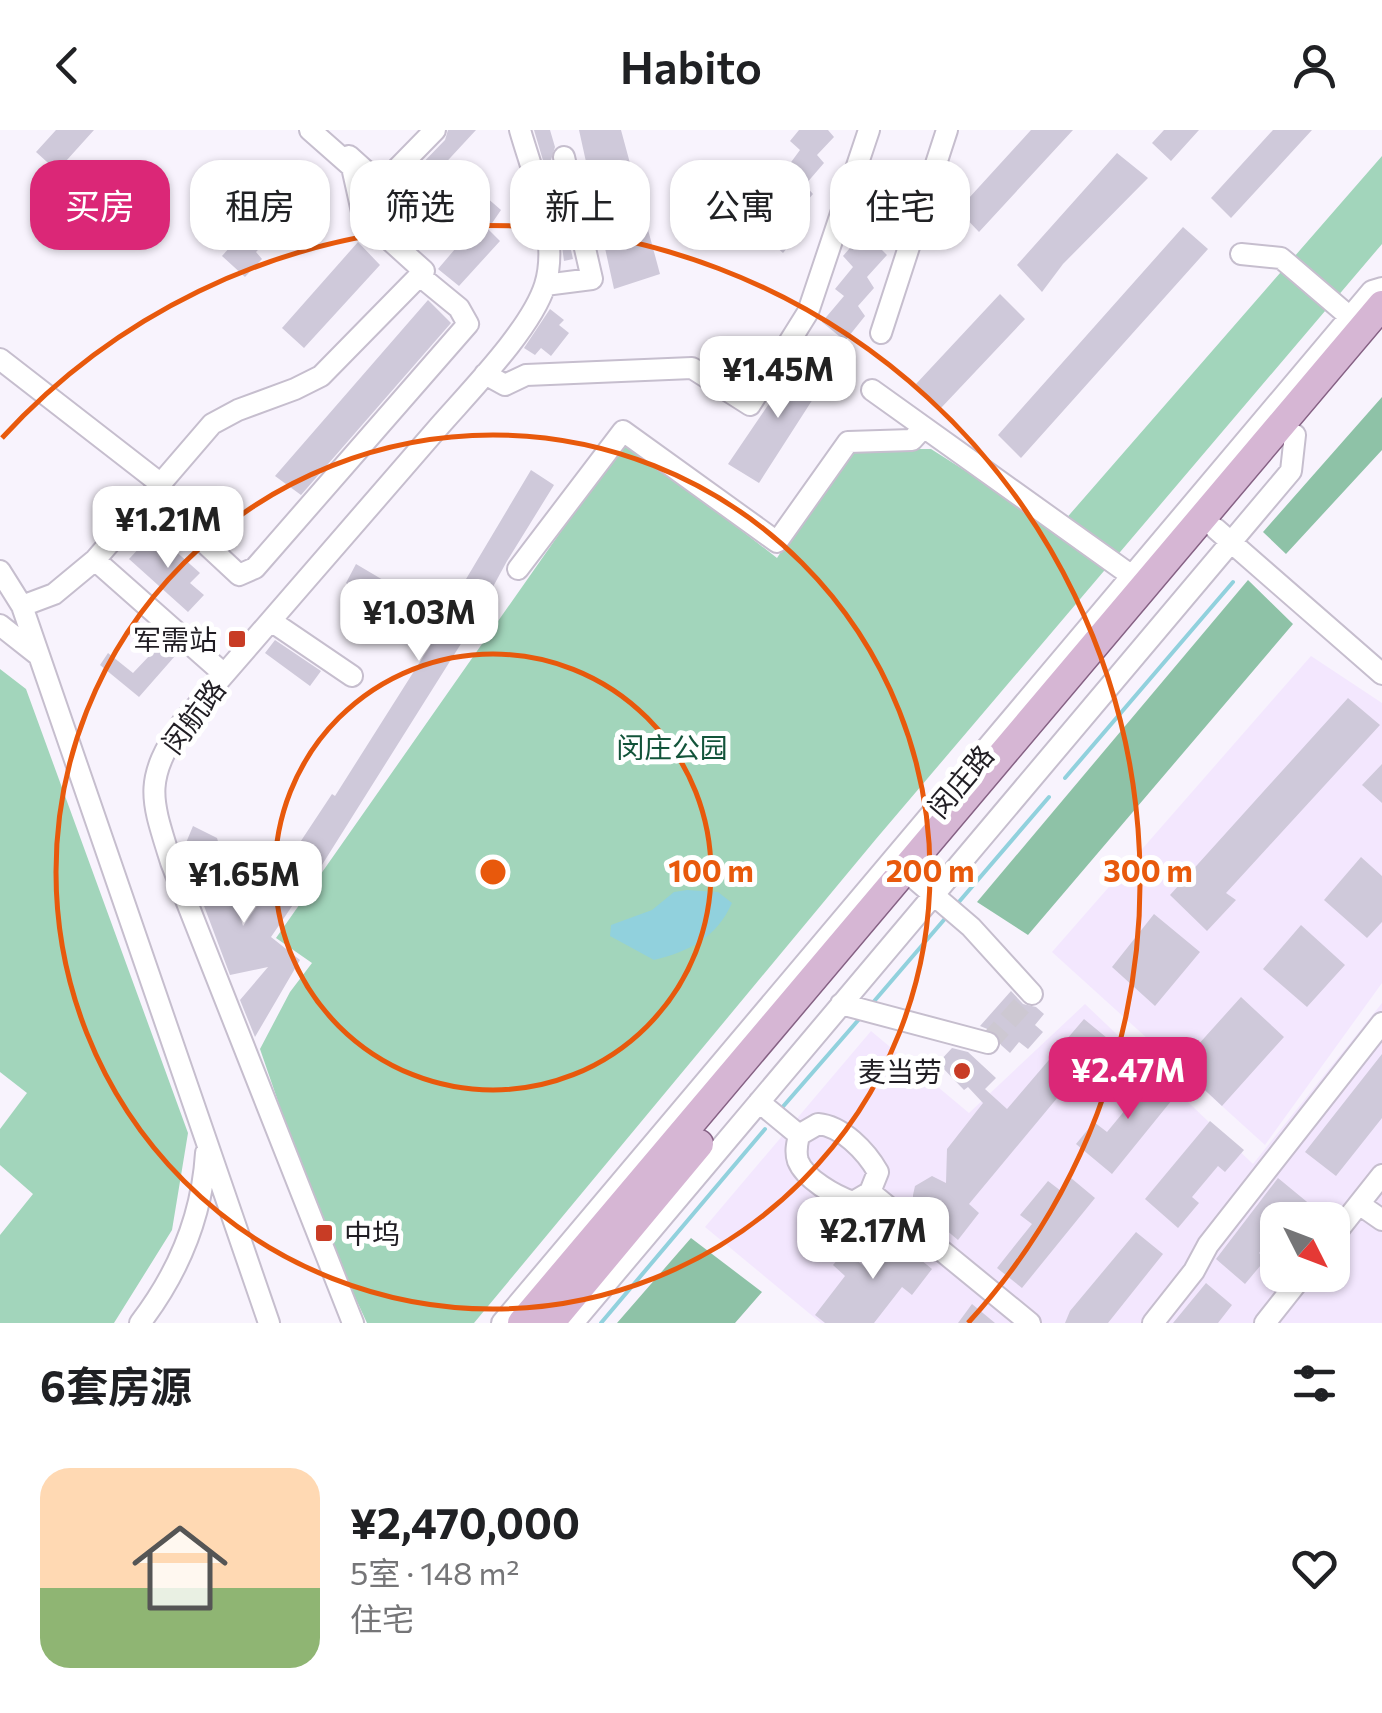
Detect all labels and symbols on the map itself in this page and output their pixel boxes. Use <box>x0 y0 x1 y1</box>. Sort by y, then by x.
pin: ¥1.45M <box>697 336 859 421</box>
pin: ¥1.21M <box>87 486 249 571</box>
pin: ¥1.03M <box>338 579 500 664</box>
place label: 军需站 <box>133 622 217 656</box>
marker: 军需站 <box>226 628 248 650</box>
street label: 闵航路 <box>154 672 232 760</box>
park label: 闵庄公园 <box>616 730 728 764</box>
street label: 闵庄路 <box>920 738 1000 824</box>
pin: ¥1.65M <box>163 841 325 926</box>
text: 100 m <box>668 851 754 888</box>
text: 200 m <box>886 851 974 888</box>
text: 300 m <box>1103 851 1193 888</box>
centre of rings <box>475 854 511 890</box>
pin: ¥2.47M <box>1047 1037 1209 1122</box>
place label: 麦当劳 <box>858 1054 942 1088</box>
marker: 麦当劳 <box>951 1060 973 1082</box>
pin: ¥2.17M <box>792 1197 954 1282</box>
north arrow <box>1260 1202 1350 1292</box>
place label: 中坞 <box>344 1216 400 1250</box>
marker: 中坞 <box>313 1222 335 1244</box>

